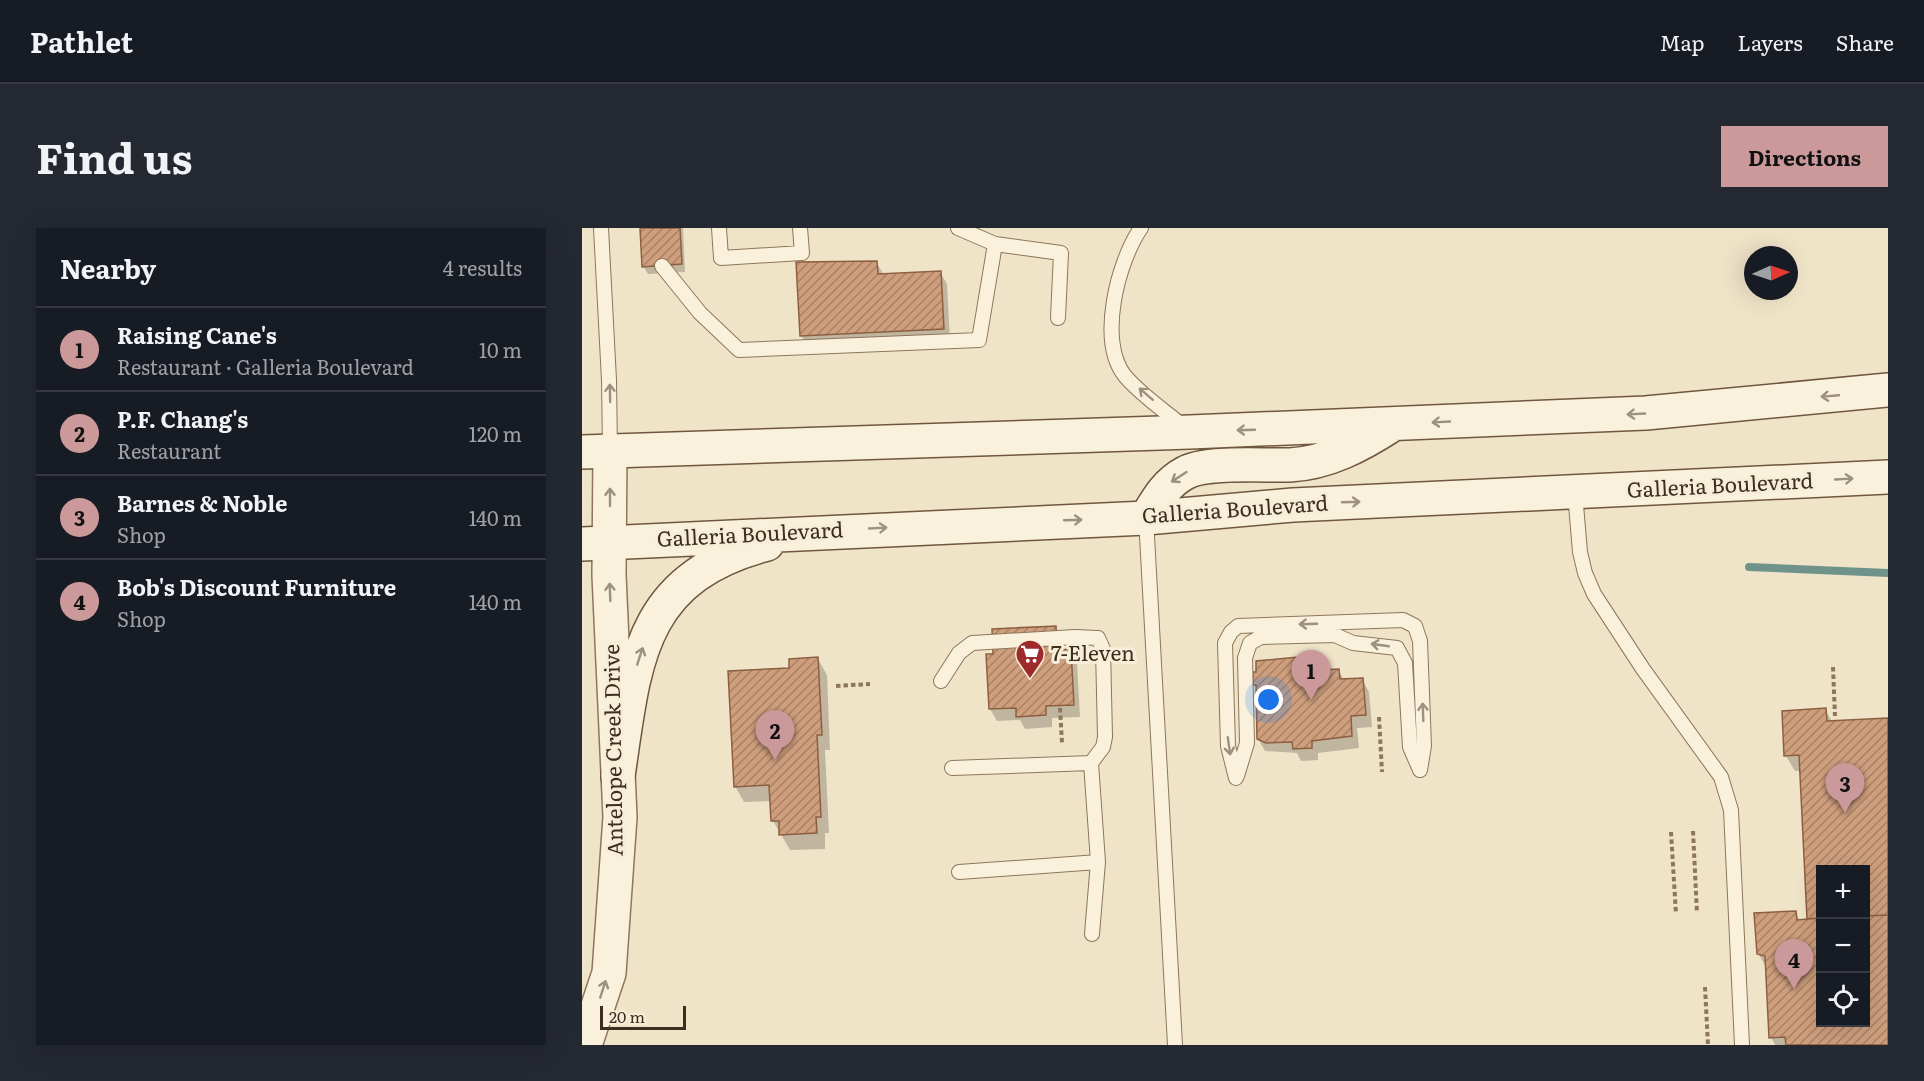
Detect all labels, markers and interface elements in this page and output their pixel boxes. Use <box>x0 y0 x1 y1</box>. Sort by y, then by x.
text: Pathlet <box>30 20 133 62</box>
text: Map <box>1660 26 1705 57</box>
text: Layers <box>1738 26 1803 57</box>
text: Share <box>1836 26 1894 57</box>
text: Find us <box>36 125 193 187</box>
button: Directions <box>1721 126 1888 187</box>
north arrow <box>1744 246 1798 300</box>
text: Nearby <box>60 248 156 287</box>
text: 4 results <box>443 252 522 282</box>
text: Raising Cane's <box>117 318 277 351</box>
text: 1 <box>75 334 84 364</box>
text: 10 m <box>479 334 522 364</box>
text: Restaurant · Galleria Boulevard <box>117 351 414 381</box>
one-way arrow <box>604 383 615 403</box>
one-way arrow <box>1139 387 1154 401</box>
one-way arrow <box>1820 391 1840 402</box>
text: P.F. Chang's <box>117 402 248 435</box>
one-way arrow <box>1626 408 1646 419</box>
one-way arrow <box>1431 417 1451 428</box>
text: 2 <box>74 418 85 448</box>
text: 120 m <box>469 418 522 448</box>
one-way arrow <box>1236 424 1256 436</box>
text: Restaurant <box>117 435 221 465</box>
street label: Galleria Boulevard <box>1626 463 1814 504</box>
one-way arrow <box>1171 472 1188 484</box>
one-way arrow <box>1833 474 1853 485</box>
text: Barnes & Noble <box>117 486 288 519</box>
street label: Galleria Boulevard <box>1141 486 1329 529</box>
one-way arrow <box>604 487 616 507</box>
one-way arrow <box>1341 497 1361 508</box>
text: 3 <box>74 502 85 532</box>
text: 140 m <box>469 502 522 532</box>
street label: Galleria Boulevard <box>656 512 844 553</box>
one-way arrow <box>1062 515 1082 526</box>
text: Shop <box>117 519 166 549</box>
one-way arrow <box>867 523 887 534</box>
text: Bob's Discount Furniture <box>117 570 396 603</box>
one-way arrow <box>604 582 615 602</box>
text: 4 <box>73 586 86 616</box>
text: 140 m <box>469 586 522 616</box>
text: Shop <box>117 603 166 633</box>
one-way arrow <box>1299 618 1319 629</box>
place label: 7-Eleven <box>1051 636 1135 667</box>
supermarket icon: 7-Eleven <box>1014 638 1046 680</box>
one-way arrow <box>1371 640 1391 651</box>
street label: Antelope Creek Drive <box>594 644 629 856</box>
one-way arrow <box>635 647 646 666</box>
pin: 1 <box>1292 650 1330 700</box>
your location <box>1254 685 1283 714</box>
one-way arrow <box>1417 702 1428 722</box>
pin: 2 <box>756 710 794 760</box>
one-way arrow <box>1224 735 1235 755</box>
pin: 3 <box>1826 764 1864 813</box>
map controls <box>1816 865 1870 1027</box>
button: + <box>1816 865 1870 919</box>
button: − <box>1816 919 1870 973</box>
pin: 4 <box>1774 940 1814 989</box>
button: locate <box>1816 973 1870 1027</box>
one-way arrow <box>598 980 609 999</box>
scale bar <box>600 1003 686 1030</box>
text: 20 m <box>609 1004 645 1028</box>

